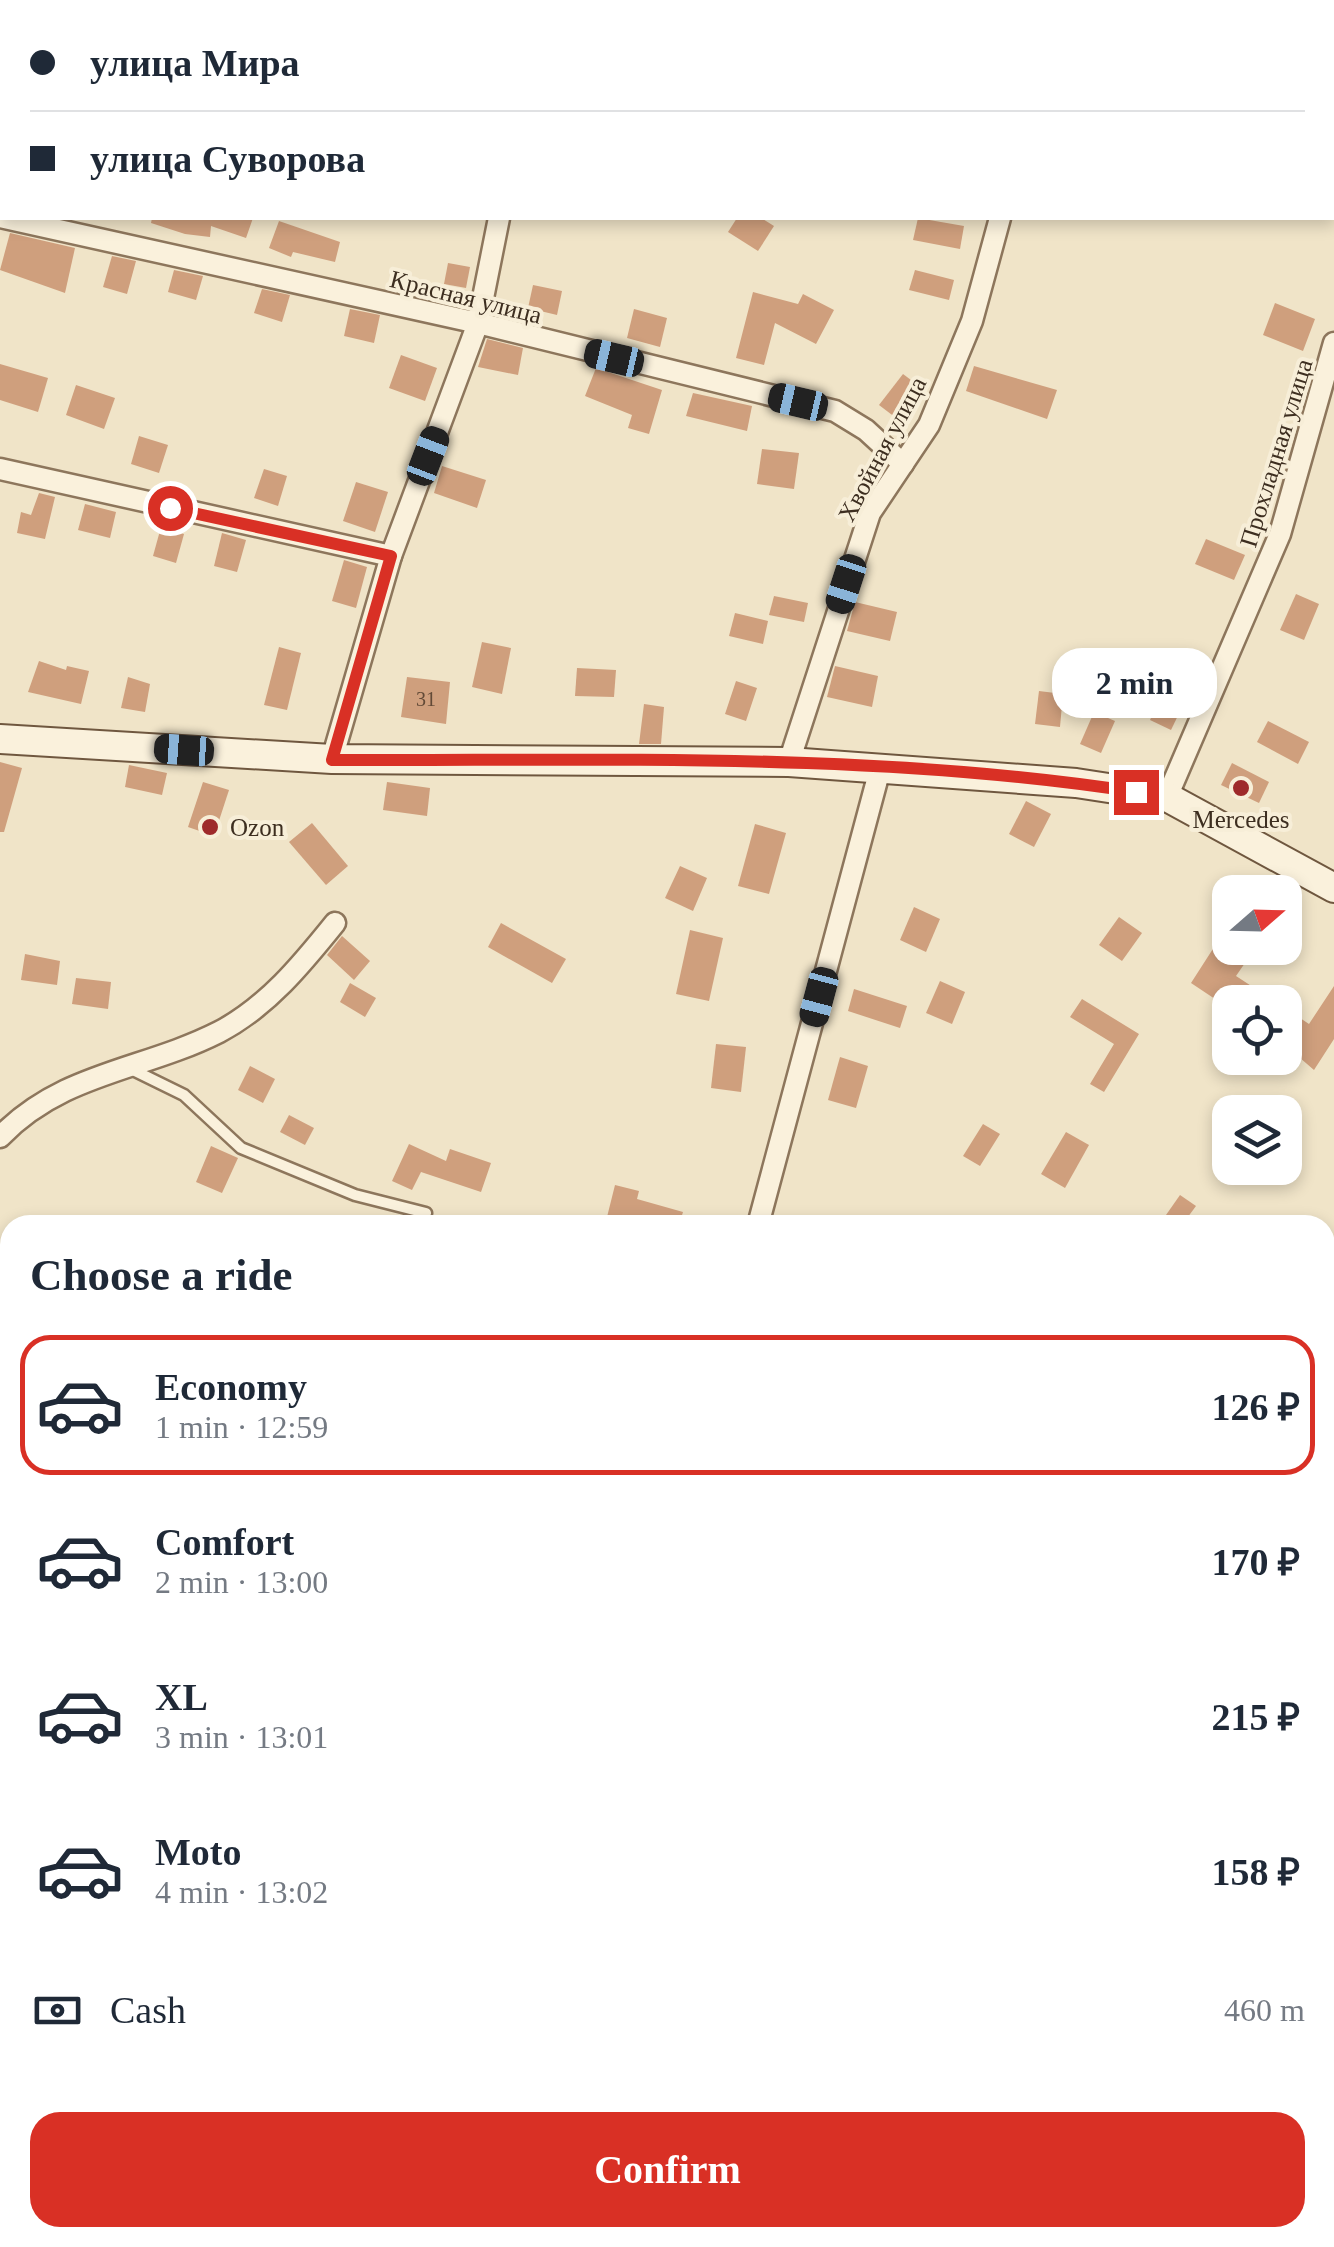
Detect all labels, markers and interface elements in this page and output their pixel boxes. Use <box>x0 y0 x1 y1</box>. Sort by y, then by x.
text: улица Мира <box>90 42 300 84</box>
text: улица Суворова <box>90 138 365 180</box>
street label: Красная улица <box>387 265 545 329</box>
car <box>581 337 647 379</box>
street label: Прохладная улица <box>1235 356 1317 550</box>
street label: Хвойная улица <box>833 372 931 526</box>
car <box>765 381 831 423</box>
car <box>403 423 453 489</box>
route start <box>148 486 193 531</box>
car <box>822 551 870 617</box>
callout: 2 min <box>1054 647 1218 717</box>
text: 2 min <box>1096 665 1173 701</box>
house number: 31 <box>416 688 436 710</box>
car <box>153 733 215 767</box>
route end <box>1114 770 1159 815</box>
marker: Mercedes <box>1230 777 1252 799</box>
place label: Mercedes <box>1192 806 1290 833</box>
place label: Ozon <box>230 814 285 841</box>
marker: Ozon <box>199 816 221 838</box>
north arrow <box>1212 875 1302 965</box>
map controls <box>1212 875 1302 1185</box>
car <box>797 964 841 1030</box>
button: locate <box>1212 985 1302 1075</box>
button: layers <box>1212 1095 1302 1185</box>
text: Choose a ride <box>30 1250 293 1300</box>
icon: car <box>35 1360 125 1450</box>
text: Economy <box>155 1366 307 1408</box>
text: 126 ₽ <box>1211 1386 1300 1428</box>
text: 1 min · 12:59 <box>155 1409 328 1445</box>
icon: car <box>35 1515 125 1605</box>
text: Comfort <box>155 1521 294 1563</box>
text: 170 ₽ <box>1211 1541 1300 1583</box>
text: 2 min · 13:00 <box>155 1564 328 1600</box>
icon: car <box>35 1670 125 1760</box>
text: XL <box>155 1676 208 1718</box>
text: 215 ₽ <box>1211 1696 1300 1738</box>
text: 3 min · 13:01 <box>155 1719 328 1755</box>
icon: car <box>35 1825 125 1915</box>
text: Moto <box>155 1831 242 1873</box>
text: 158 ₽ <box>1211 1851 1300 1893</box>
text: 4 min · 13:02 <box>155 1874 328 1910</box>
icon: cash <box>30 1983 85 2038</box>
text: Cash <box>110 1989 186 2031</box>
text: 460 m <box>1224 1992 1305 2028</box>
button: Confirm <box>30 2112 1305 2227</box>

